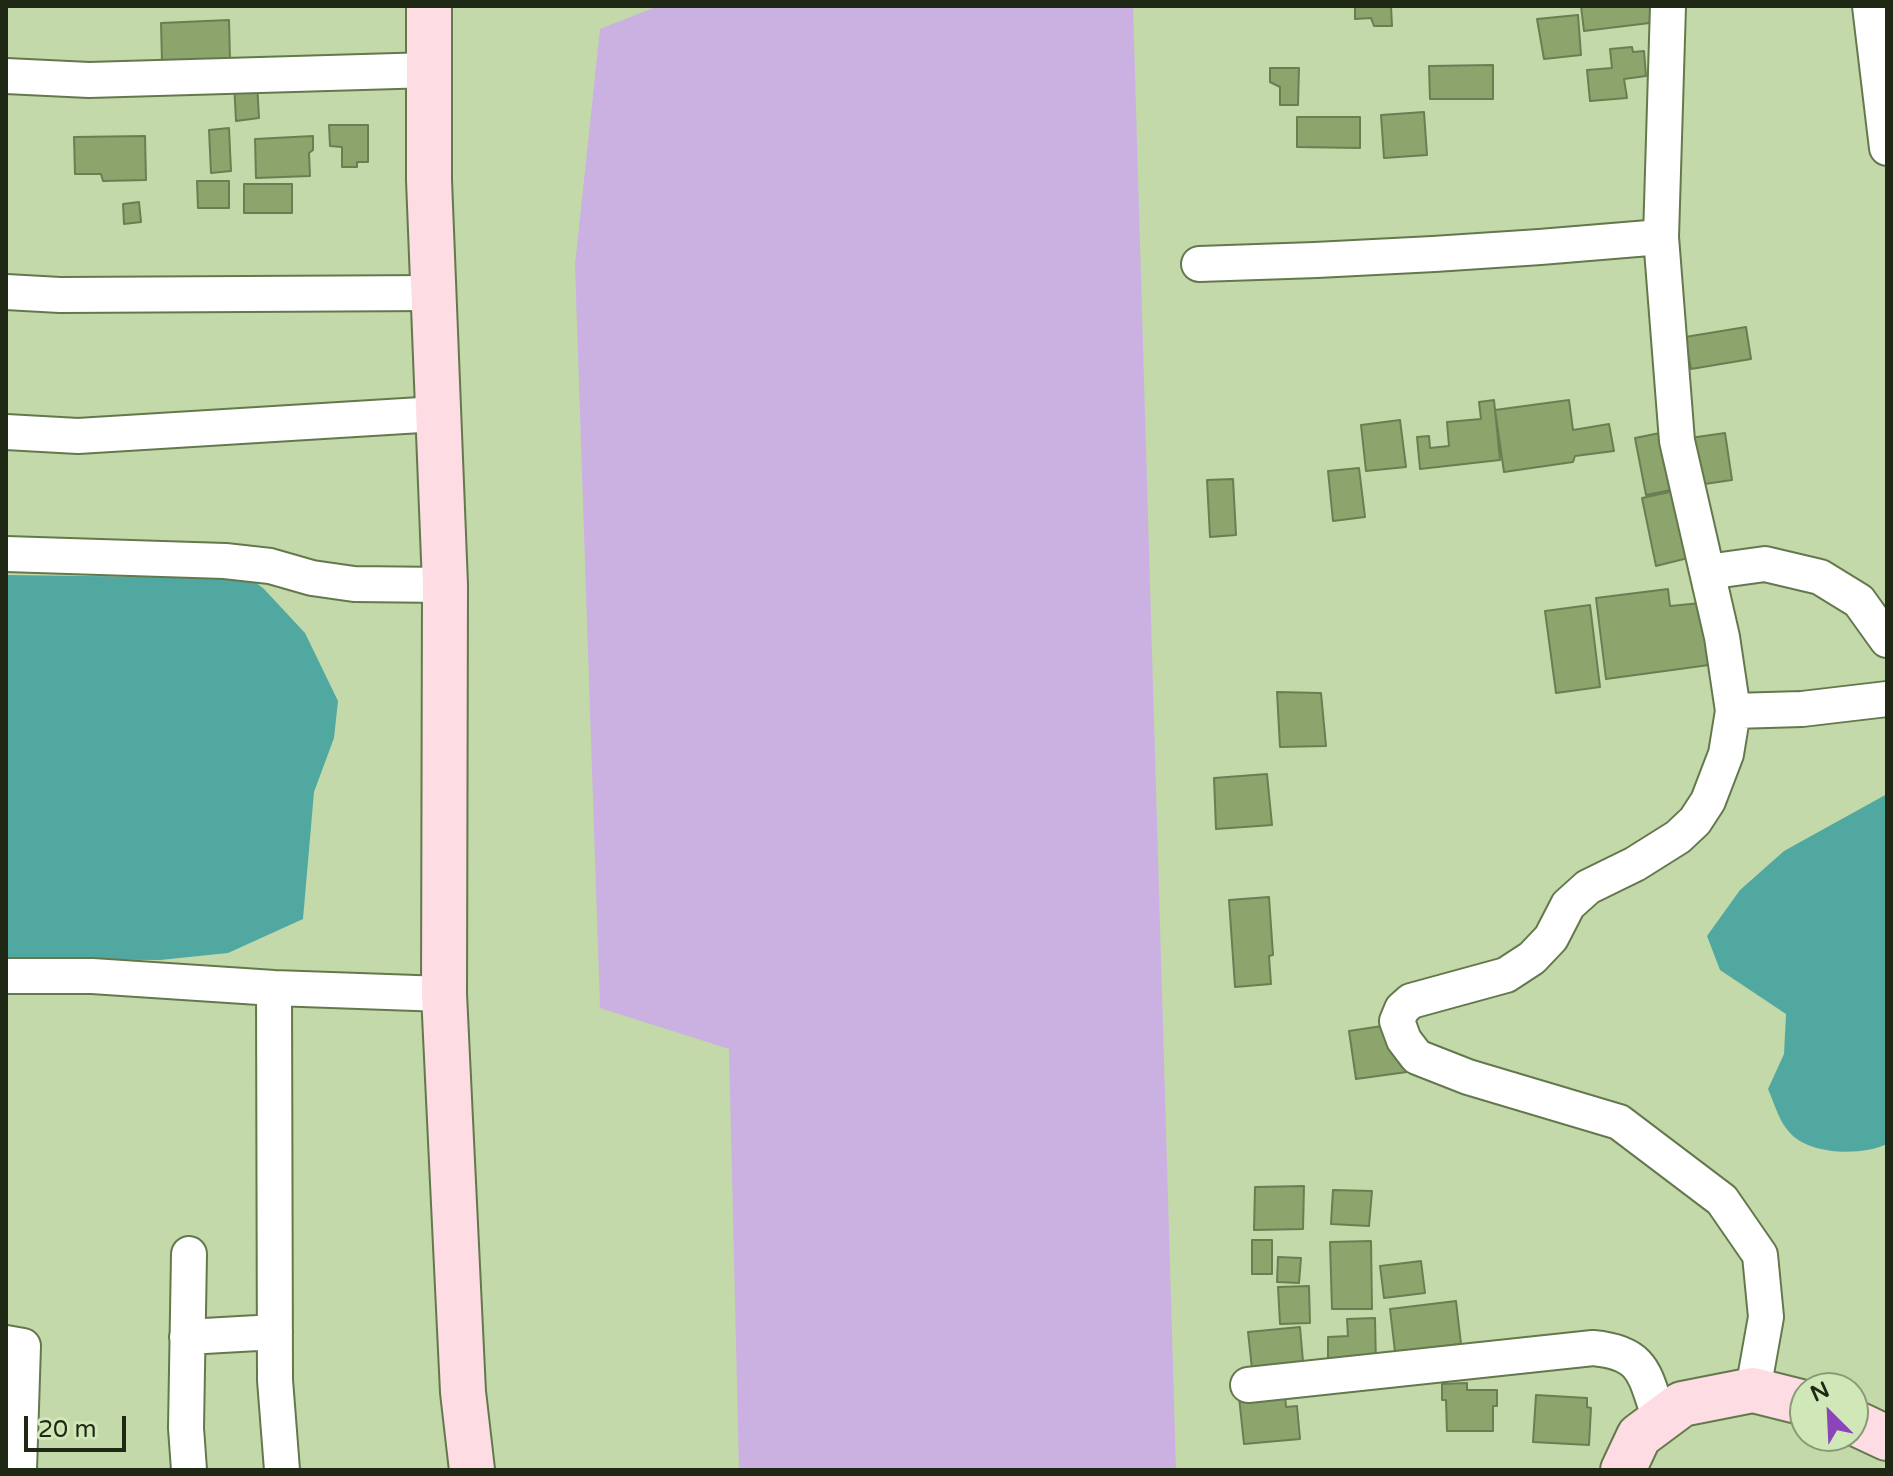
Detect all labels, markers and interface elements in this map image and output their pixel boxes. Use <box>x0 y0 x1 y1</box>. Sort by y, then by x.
north arrow <box>1789 1372 1869 1452</box>
text: N <box>1807 1376 1833 1407</box>
scale bar <box>28 1400 130 1450</box>
text: 20 m <box>38 1415 96 1444</box>

